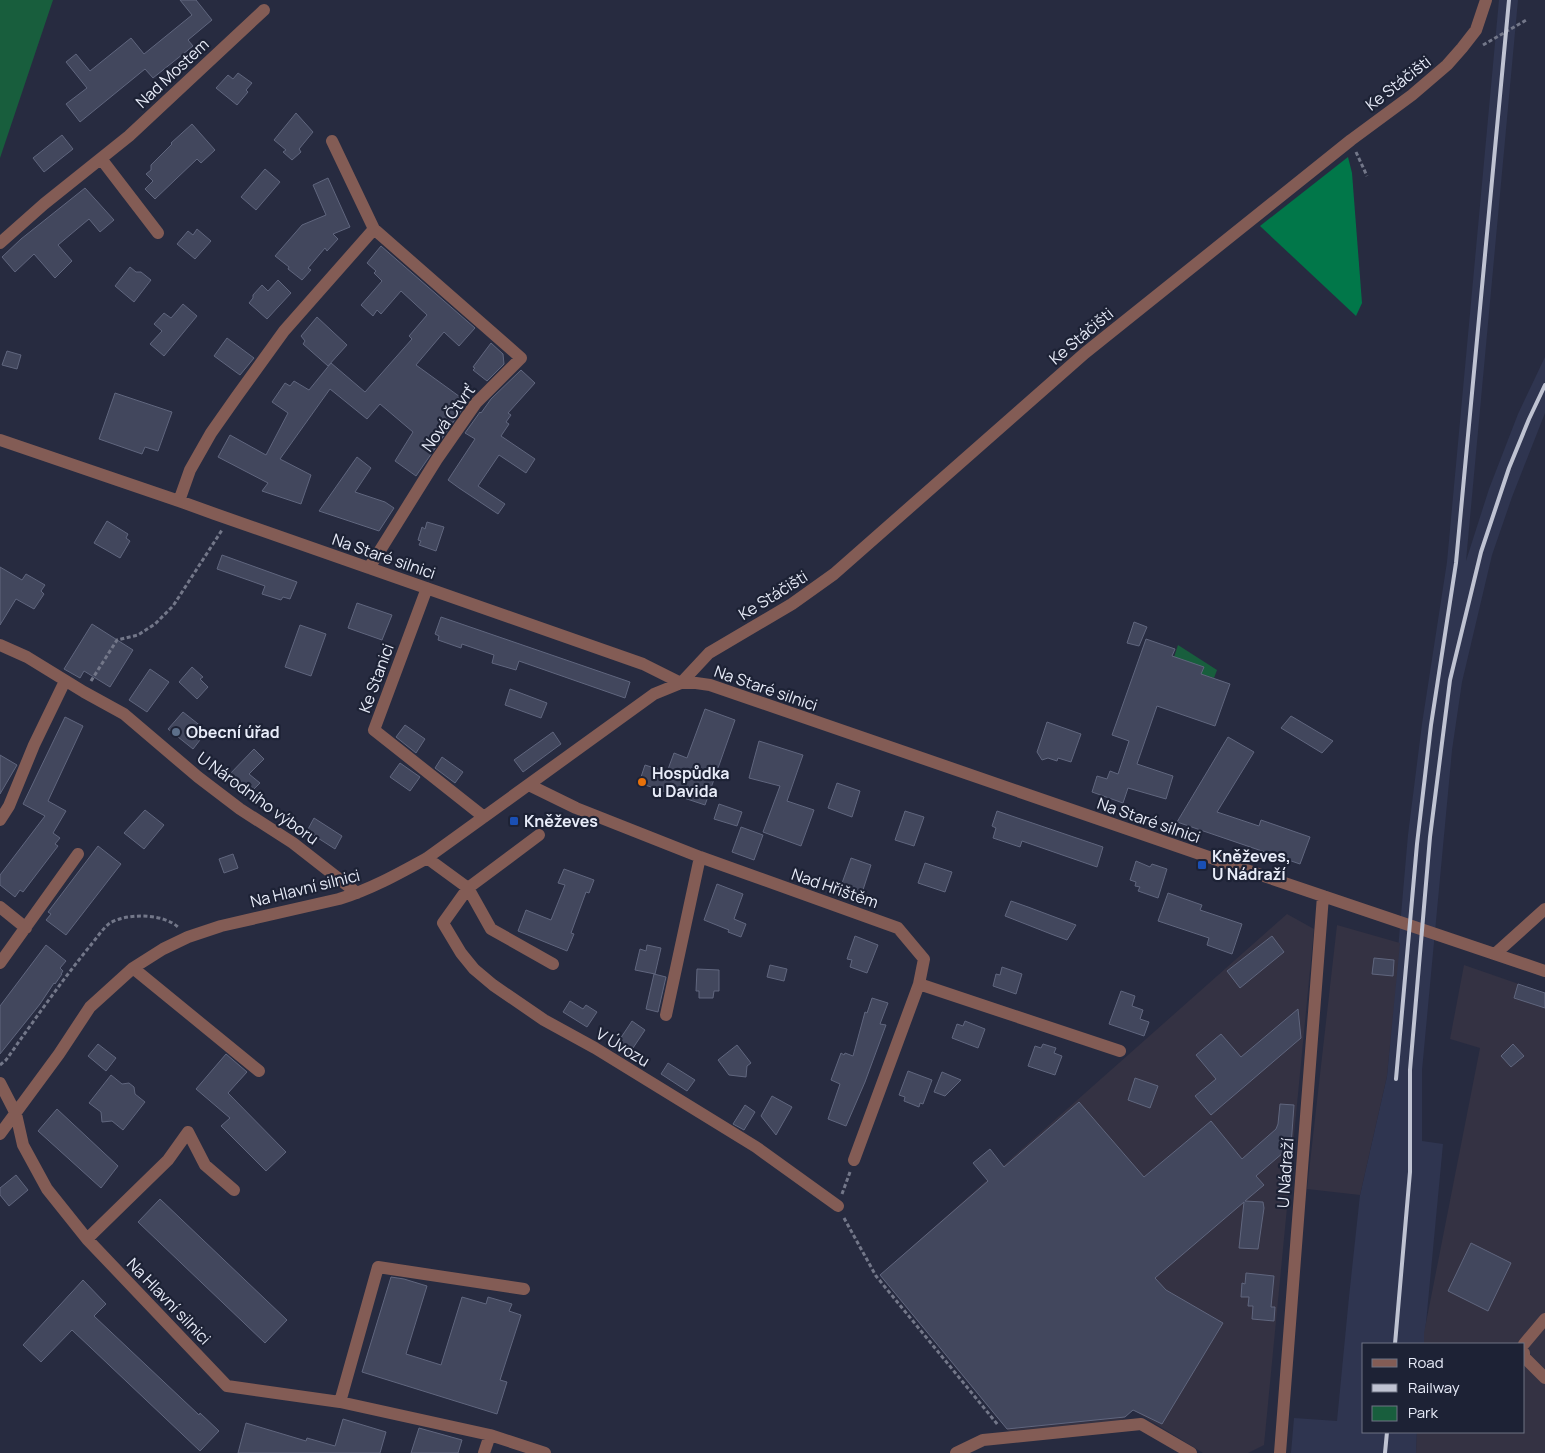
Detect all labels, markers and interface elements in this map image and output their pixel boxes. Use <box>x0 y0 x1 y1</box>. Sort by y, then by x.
street label: Nad Mostem <box>131 33 213 113</box>
street label: Ke Stáčišti <box>1361 50 1435 116</box>
street label: Ke Stáčišti <box>1044 303 1118 369</box>
street label: Nová Čtvrť <box>416 380 480 456</box>
street label: Na Staré silnici <box>329 528 439 584</box>
street label: Ke Stáčišti <box>734 565 812 625</box>
street label: Ke Stanici <box>353 640 399 716</box>
street label: Na Staré silnici <box>711 660 821 716</box>
place label: Obecní úřad <box>186 721 280 743</box>
marker: Obecní úřad <box>170 726 182 738</box>
street label: U Národního výboru <box>193 747 323 849</box>
place label: Hospůdka u Davida <box>652 762 729 802</box>
marker: Hospůdka u Davida <box>636 776 648 788</box>
street label: Na Staré silnici <box>1094 792 1204 848</box>
place label: Kněževes <box>524 810 598 832</box>
marker: Kněževes <box>508 815 520 827</box>
place label: Kněževes, U Nádraží <box>1212 845 1291 885</box>
marker: Kněževes, U Nádraží <box>1196 859 1208 871</box>
street label: Nad Hřištěm <box>789 863 881 913</box>
street label: Na Hlavní silnici <box>248 864 362 912</box>
street label: V Úvozu <box>592 1022 654 1072</box>
street label: U Nádraží <box>1272 1137 1298 1209</box>
street label: Na Hlavní silnici <box>122 1253 216 1349</box>
legend <box>1362 1343 1525 1433</box>
text: Road <box>1408 1352 1444 1373</box>
text: Railway <box>1408 1377 1460 1398</box>
text: Park <box>1408 1402 1438 1423</box>

